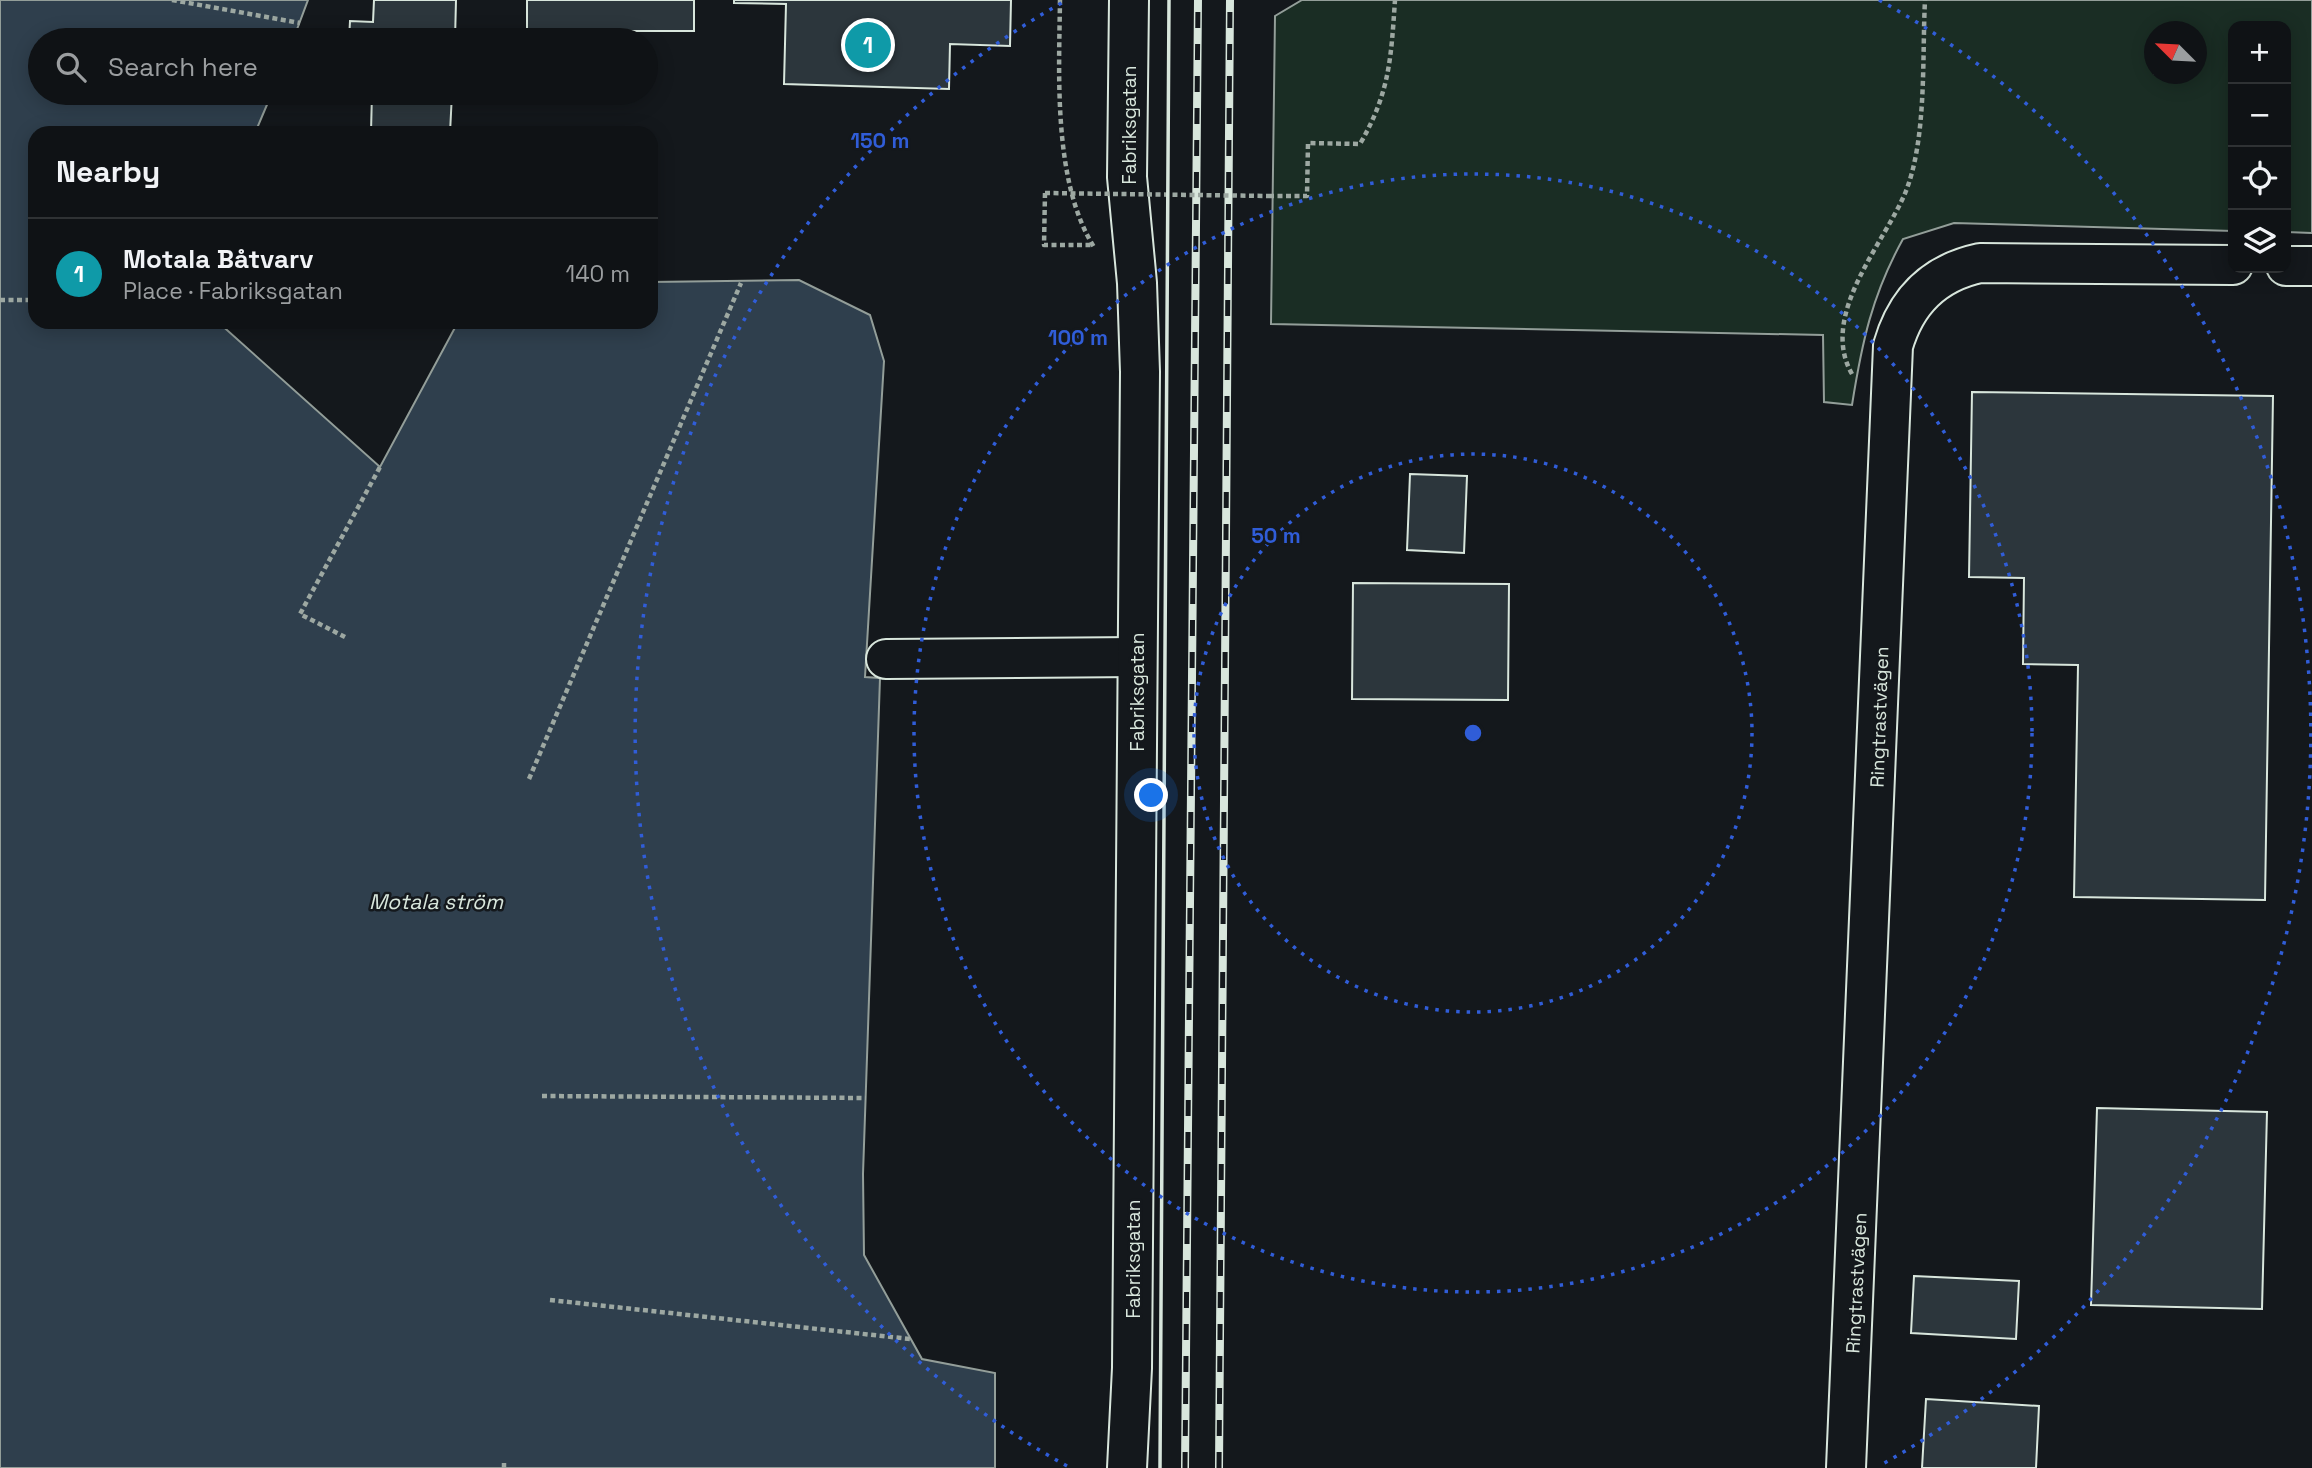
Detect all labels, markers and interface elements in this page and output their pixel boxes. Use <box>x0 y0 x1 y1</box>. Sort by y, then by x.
pin: 1 <box>845 19 891 71</box>
north arrow <box>2144 21 2207 84</box>
map controls <box>2228 21 2291 273</box>
button: + <box>2228 21 2291 84</box>
search box <box>28 28 658 105</box>
icon: search <box>52 48 90 86</box>
text: Search here <box>108 50 258 84</box>
street label: Fabriksgatan <box>1117 66 1142 184</box>
button: − <box>2228 84 2291 147</box>
text: 150 m <box>851 127 909 154</box>
button: locate <box>2228 147 2291 210</box>
text: Nearby <box>56 152 160 191</box>
button: layers <box>2228 210 2291 273</box>
text: Motala Båtvarv <box>123 242 314 276</box>
text: 1 <box>74 259 84 289</box>
text: 140 m <box>566 259 630 289</box>
text: Place · Fabriksgatan <box>123 276 343 306</box>
text: 100 m <box>1048 324 1108 351</box>
text: 50 m <box>1251 522 1301 549</box>
street label: Fabriksgatan <box>1125 633 1150 751</box>
street label: Ringtrastvägen <box>1865 646 1894 788</box>
centre of rings <box>1461 721 1485 745</box>
your location <box>1134 778 1168 812</box>
water label: Motala ström <box>369 888 504 915</box>
street label: Fabriksgatan <box>1121 1200 1146 1318</box>
street label: Ringtrastvägen <box>1840 1212 1873 1354</box>

